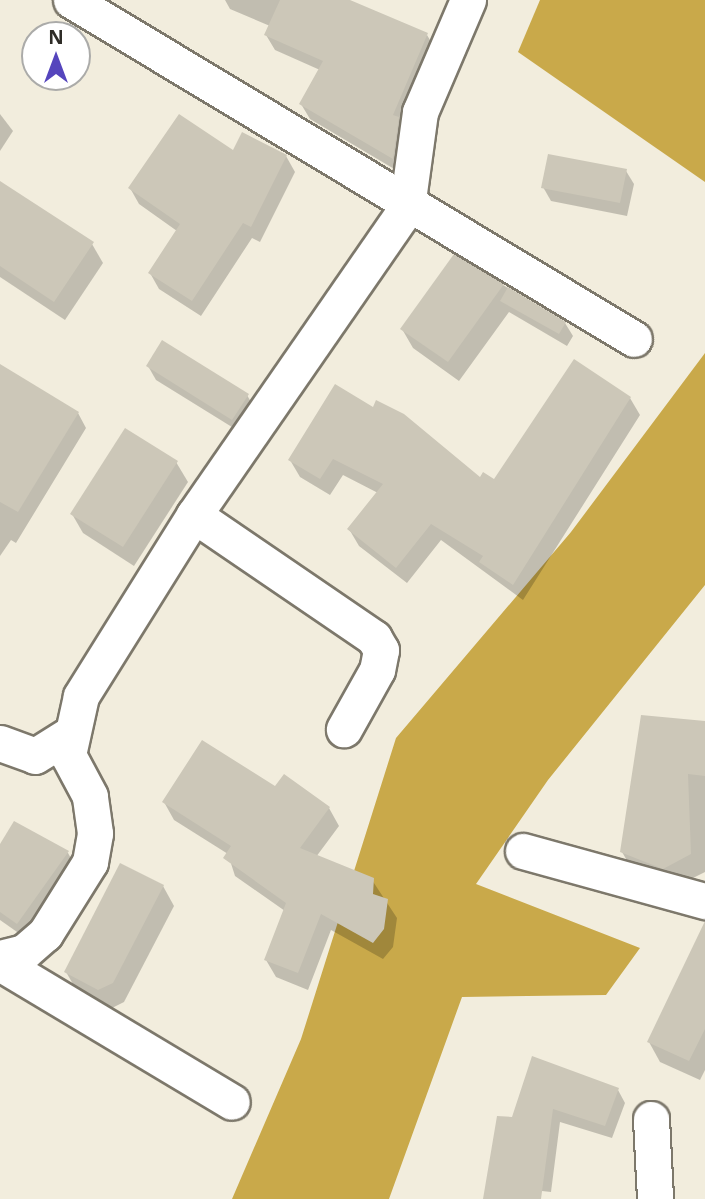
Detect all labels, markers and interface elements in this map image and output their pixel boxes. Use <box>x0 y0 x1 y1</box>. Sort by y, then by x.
north arrow <box>21 21 91 91</box>
text: N <box>48 24 64 50</box>

